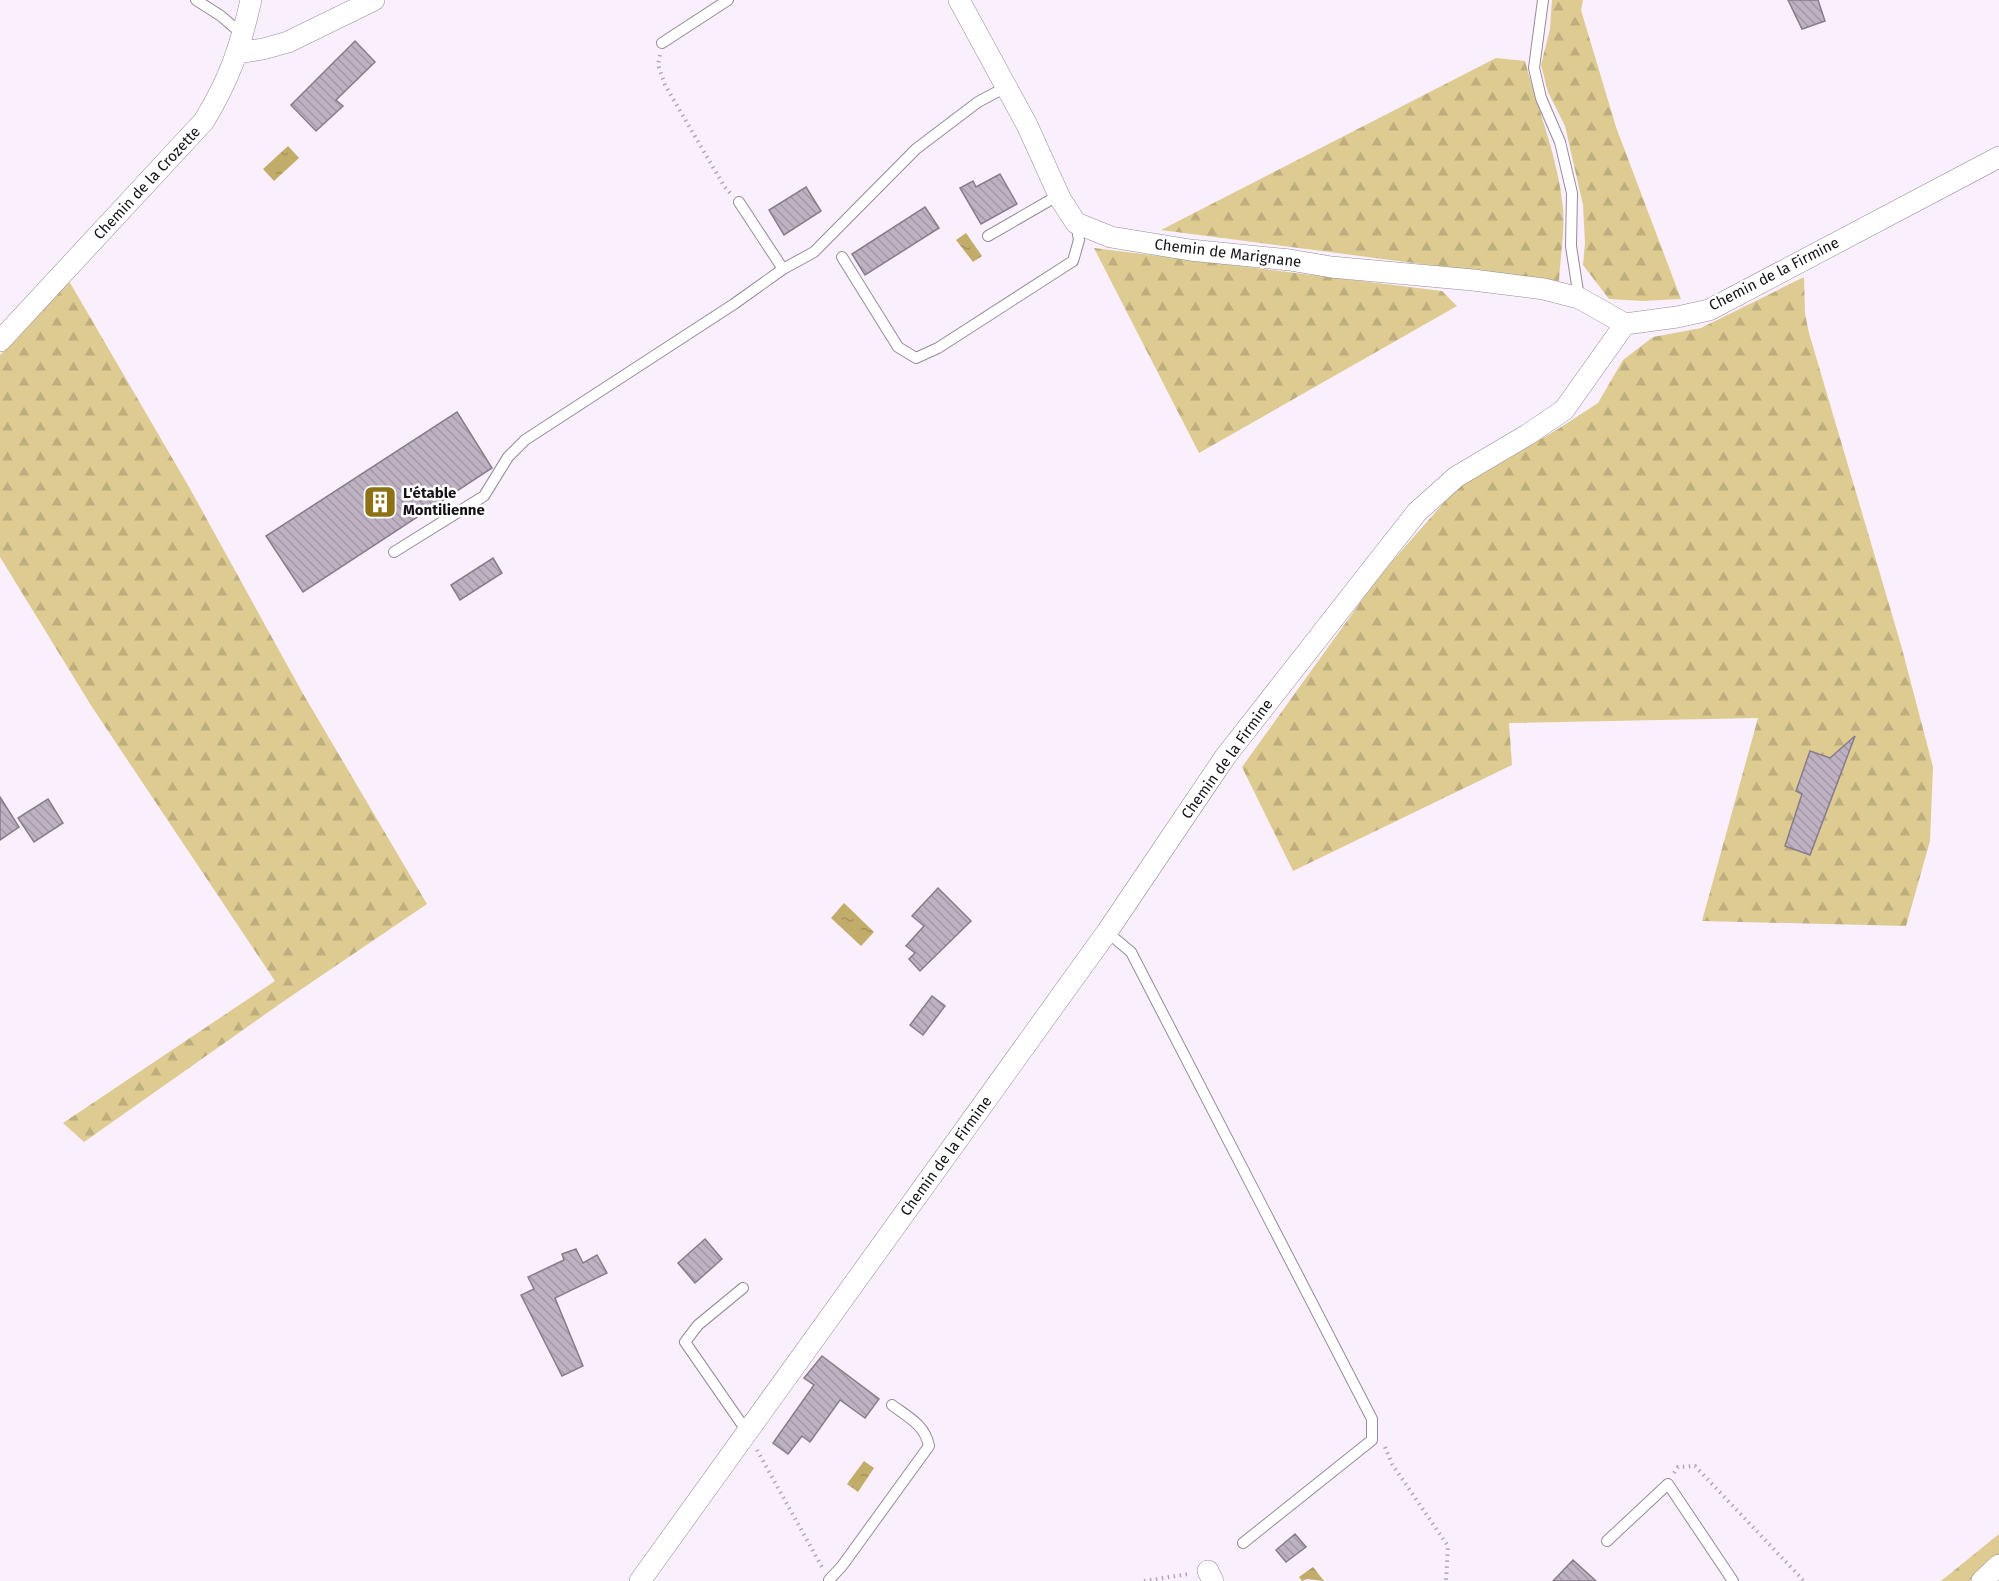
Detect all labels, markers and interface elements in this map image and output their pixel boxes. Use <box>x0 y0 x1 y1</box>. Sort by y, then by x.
street label: Chemin de la Crozette <box>90 123 204 243</box>
street label: Chemin de la Firmine <box>1706 233 1842 315</box>
street label: Chemin de Marignane <box>1154 235 1302 271</box>
building icon: L'étable Montilienne <box>362 484 398 520</box>
place label: L'étable Montilienne <box>403 484 485 519</box>
street label: Chemin de la Firmine <box>1178 696 1276 822</box>
street label: Chemin de la Firmine <box>897 1093 995 1219</box>

